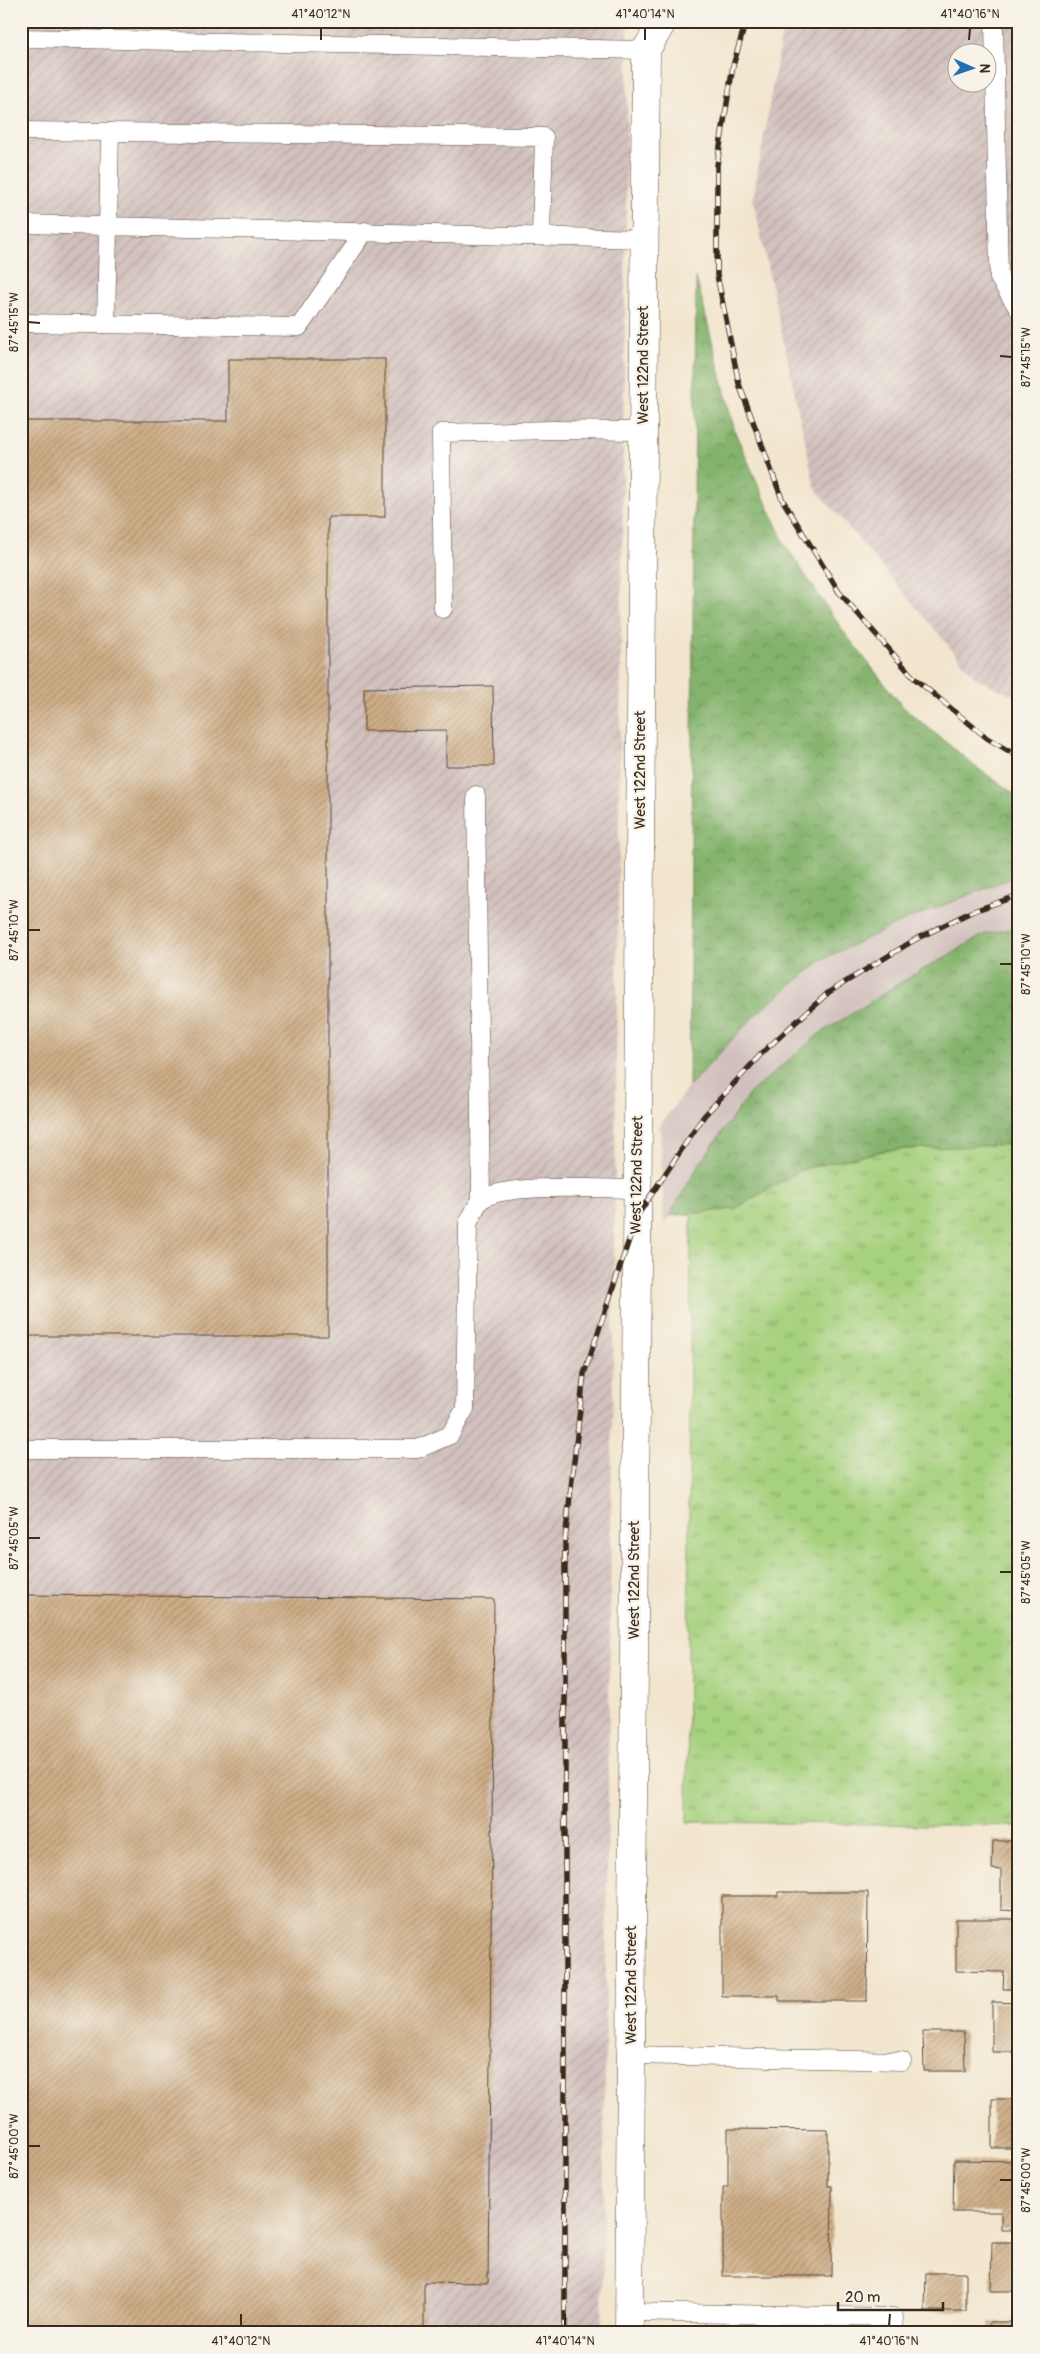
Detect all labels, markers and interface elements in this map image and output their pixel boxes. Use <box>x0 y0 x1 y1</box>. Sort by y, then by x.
text: 41°40'12"N <box>292 7 350 22</box>
text: 41°40'14"N <box>615 7 675 22</box>
text: 41°40'16"N <box>940 7 1000 22</box>
north arrow <box>948 42 998 92</box>
text: N <box>976 63 993 73</box>
text: 87°45'15"W <box>7 292 22 352</box>
street label: West 122nd Street <box>634 305 653 424</box>
text: 87°45'15"W <box>1019 327 1034 387</box>
street label: West 122nd Street <box>631 710 650 829</box>
text: 87°45'10"W <box>7 899 22 961</box>
text: 87°45'10"W <box>1019 933 1034 995</box>
street label: West 122nd Street <box>626 1115 648 1234</box>
text: 87°45'05"W <box>7 1506 22 1570</box>
street label: West 122nd Street <box>625 1520 644 1639</box>
text: 87°45'05"W <box>1019 1540 1034 1604</box>
street label: West 122nd Street <box>622 1925 641 2044</box>
text: 87°45'00"W <box>7 2113 22 2179</box>
text: 87°45'00"W <box>1019 2147 1034 2213</box>
scale bar <box>838 2279 942 2311</box>
text: 20 m <box>845 2288 880 2307</box>
text: 41°40'12"N <box>212 2334 270 2349</box>
text: 41°40'14"N <box>535 2334 595 2349</box>
text: 41°40'16"N <box>859 2334 919 2349</box>

